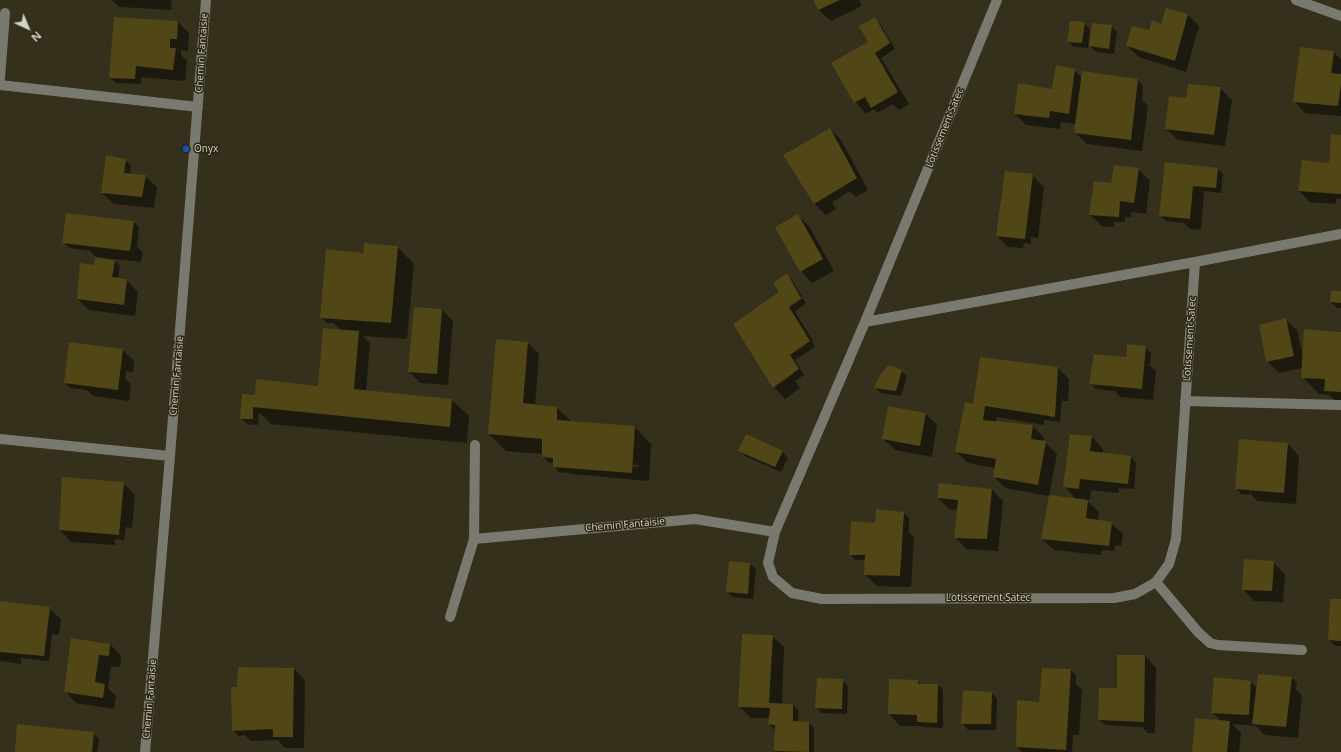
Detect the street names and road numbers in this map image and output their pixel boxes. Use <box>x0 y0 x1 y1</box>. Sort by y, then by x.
street label: Chemin Fantaisie <box>193 13 211 93</box>
street label: Lotissement Satec <box>924 87 966 169</box>
street label: Lotissement Satec <box>1181 296 1199 382</box>
street label: Chemin Fantaisie <box>168 336 186 416</box>
street label: Chemin Fantaisie <box>585 516 665 534</box>
street label: Lotissement Satec <box>946 592 1030 604</box>
street label: Chemin Fantaisie <box>141 659 159 739</box>

